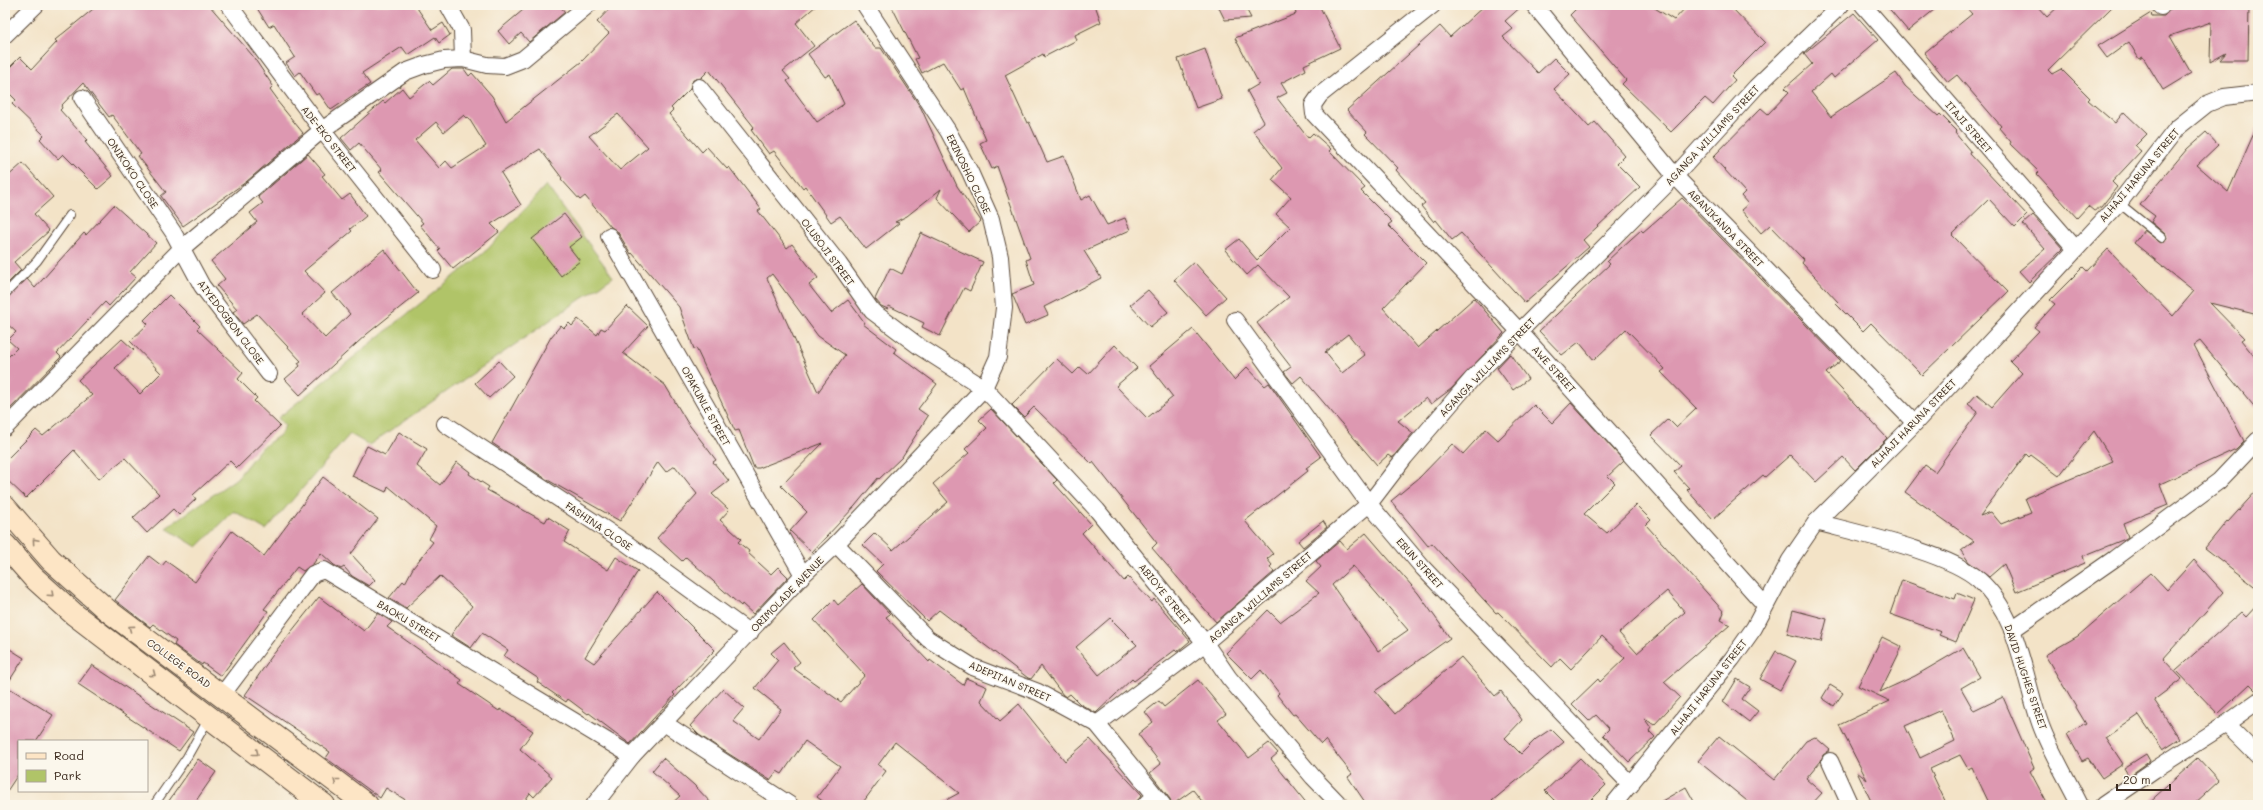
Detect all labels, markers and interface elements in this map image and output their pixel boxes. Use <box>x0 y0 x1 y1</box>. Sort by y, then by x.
street label: AGANGA WILLIAMS STREET <box>1662 81 1763 188</box>
street label: ITAJI STREET <box>1943 98 1996 156</box>
street label: ADE-EKO STREET <box>298 103 360 176</box>
street label: ALHAJI HARUNA STREET <box>2096 125 2183 225</box>
street label: ERINOSHO CLOSE <box>944 132 995 217</box>
street label: ONIKOKO CLOSE <box>104 135 162 211</box>
street label: ABANIKANDA STREET <box>1685 186 1767 271</box>
street label: OLUSOJI STREET <box>798 215 858 289</box>
street label: AIYEDOGBON CLOSE <box>195 277 267 367</box>
street label: AGANGA WILLIAMS STREET <box>1436 314 1538 420</box>
street label: AWE STREET <box>1529 342 1579 396</box>
street label: OPAKUNLE STREET <box>678 364 734 449</box>
street label: ALHAJI HARUNA STREET <box>1867 375 1960 471</box>
street label: FASHINA CLOSE <box>563 498 635 554</box>
street label: EBUN STREET <box>1393 535 1447 592</box>
one-way arrow <box>32 538 39 546</box>
street label: AGANGA WILLIAMS STREET <box>1205 548 1315 646</box>
street label: ORIMOLADE AVENUE <box>747 553 827 635</box>
street label: ABIOYE STREET <box>1136 560 1194 628</box>
one-way arrow <box>46 589 54 596</box>
street label: BAOKU STREET <box>375 597 444 646</box>
street label: DAVID HUGHES STREET <box>2001 622 2051 732</box>
one-way arrow <box>128 625 135 633</box>
street label: COLLEGE ROAD <box>144 635 214 691</box>
street label: ALHAJI HARUNA STREET <box>1666 636 1750 738</box>
street label: ADEPITAN STREET <box>967 657 1053 705</box>
one-way arrow <box>148 670 155 677</box>
legend <box>18 740 148 792</box>
text: Road <box>54 747 84 763</box>
one-way arrow <box>252 749 259 756</box>
scale bar <box>2117 766 2170 792</box>
text: Park <box>54 767 81 783</box>
text: 20 m <box>2123 771 2151 787</box>
one-way arrow <box>333 779 340 786</box>

